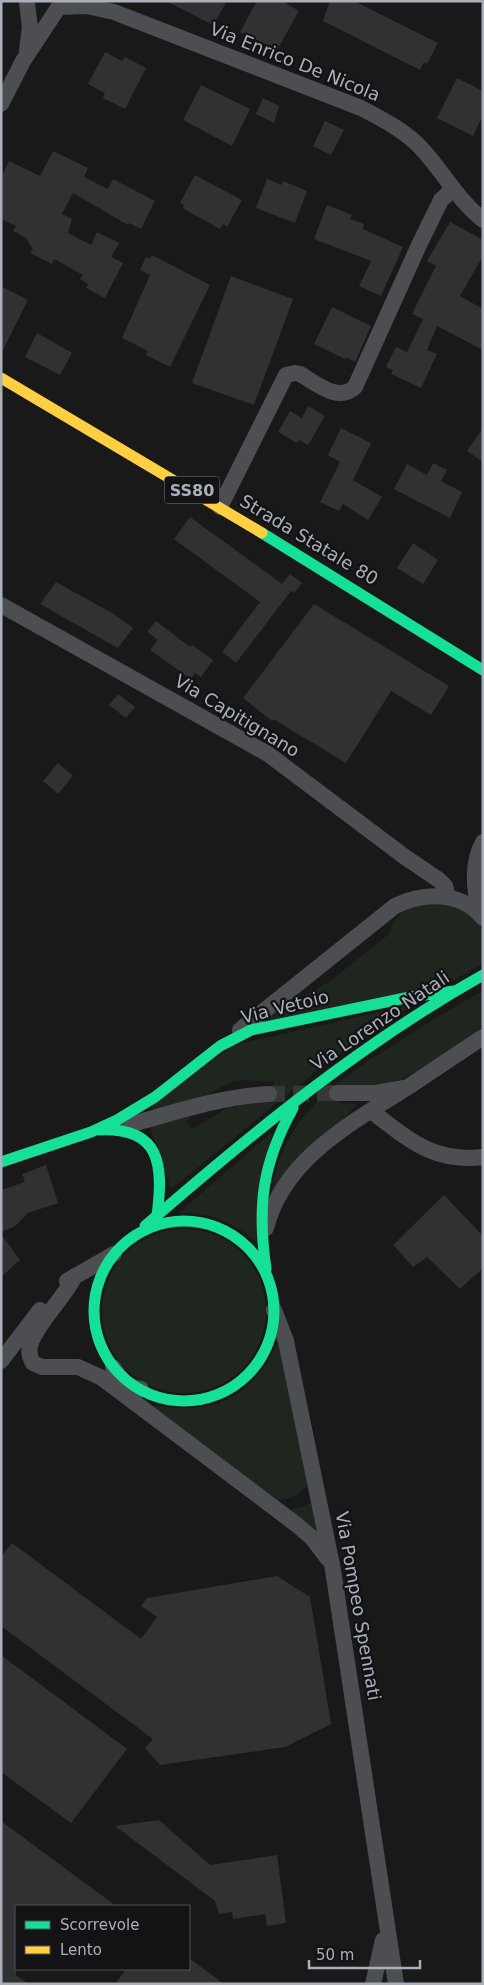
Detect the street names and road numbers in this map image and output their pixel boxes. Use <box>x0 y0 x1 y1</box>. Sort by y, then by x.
street label: Via Enrico De Nicola <box>207 18 383 105</box>
road number: SS80 <box>164 476 220 504</box>
street label: Strada Statale 80 <box>236 490 382 589</box>
street label: Via Capitignano <box>171 670 304 761</box>
street label: Via Lorenzo Natali <box>306 966 453 1075</box>
street label: Via Vetoio <box>239 985 331 1028</box>
street label: Via Pompeo Spennati <box>332 1510 385 1702</box>

